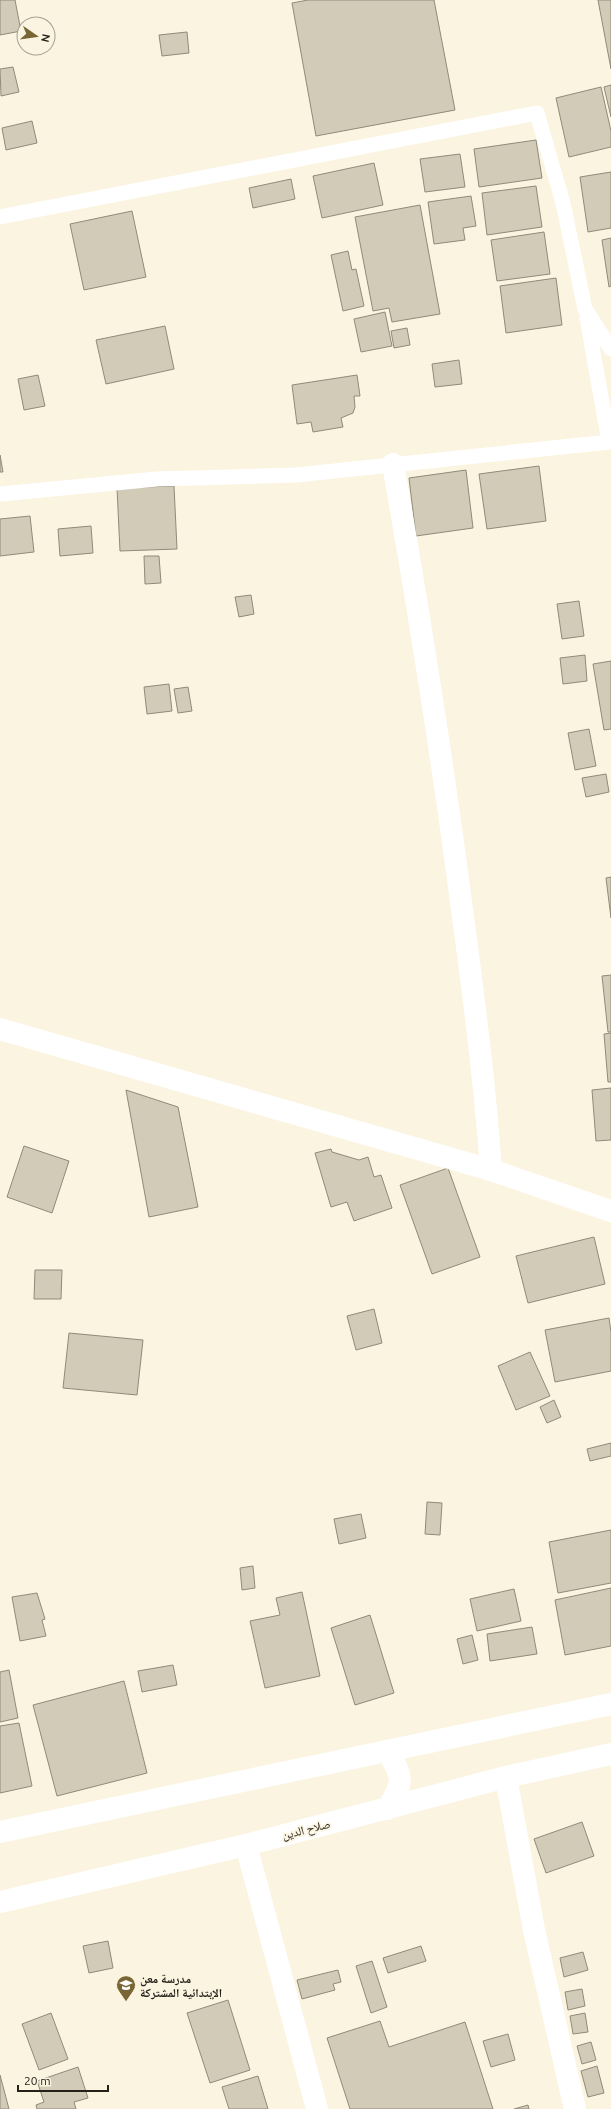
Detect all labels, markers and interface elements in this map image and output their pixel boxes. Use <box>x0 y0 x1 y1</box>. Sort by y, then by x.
north arrow <box>16 16 56 56</box>
text: N <box>39 33 53 44</box>
street label: صلاح الدين <box>280 1817 332 1842</box>
place label: مدرسة معن الإبتدائية المشتركة <box>140 1972 222 2000</box>
school or university icon: مدرسة معن الإبتدائية المشتركة <box>115 1974 137 2002</box>
scale bar <box>18 2067 108 2093</box>
text: 20 m <box>24 2074 51 2087</box>

